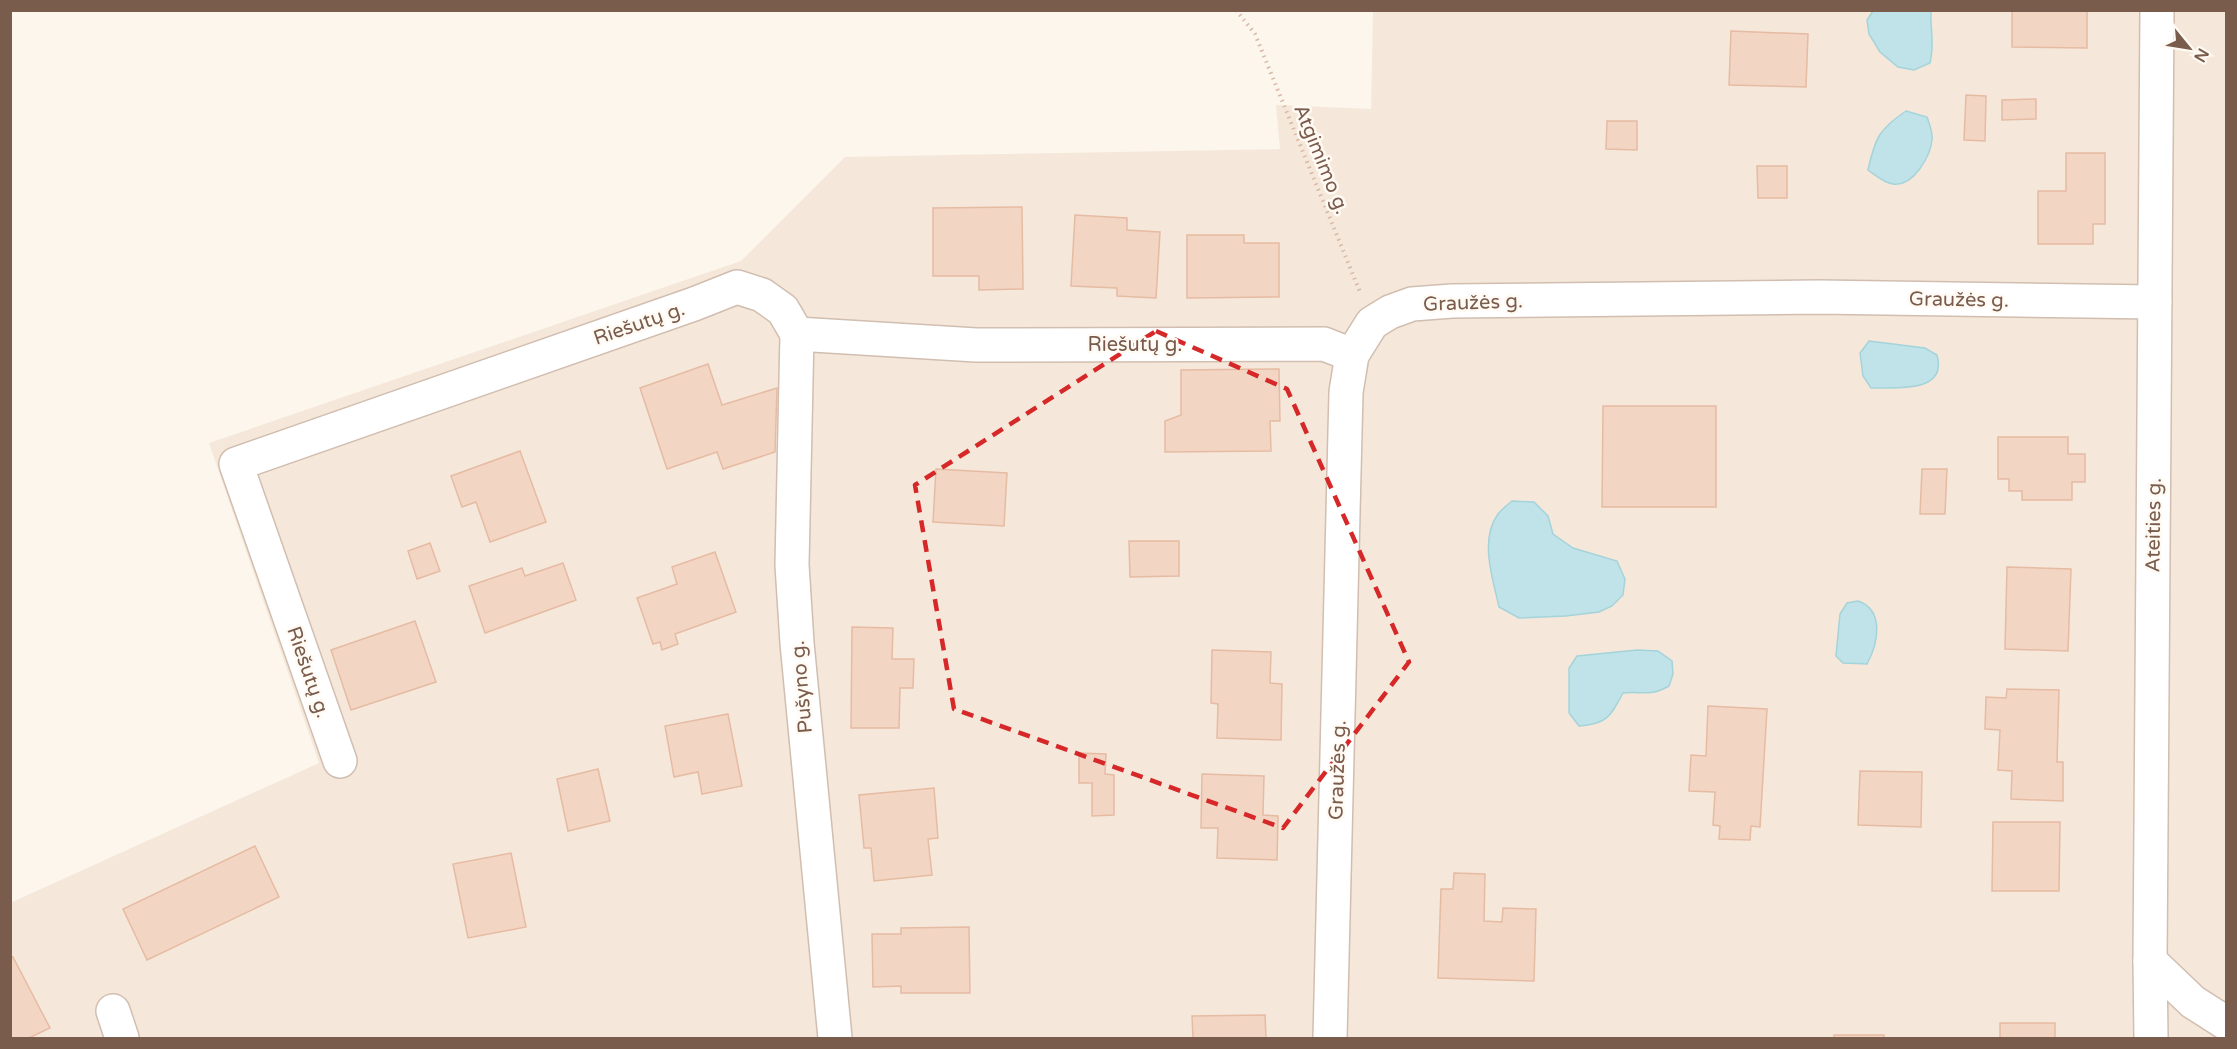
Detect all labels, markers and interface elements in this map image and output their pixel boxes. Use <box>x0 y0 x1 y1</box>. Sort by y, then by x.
north arrow <box>2159 18 2219 78</box>
text: N <box>2189 44 2213 66</box>
street label: Atgimimo g. <box>1288 101 1354 218</box>
street label: Graužės g. <box>1909 287 2009 313</box>
street label: Graužės g. <box>1423 289 1523 317</box>
street label: Riešutų g. <box>590 297 688 351</box>
street label: Riešutų g. <box>1087 333 1183 357</box>
street label: Ateities g. <box>2141 477 2167 573</box>
street label: Riešutų g. <box>281 623 335 721</box>
street label: Pušyno g. <box>786 639 818 734</box>
street label: Graužės g. <box>1324 720 1352 820</box>

